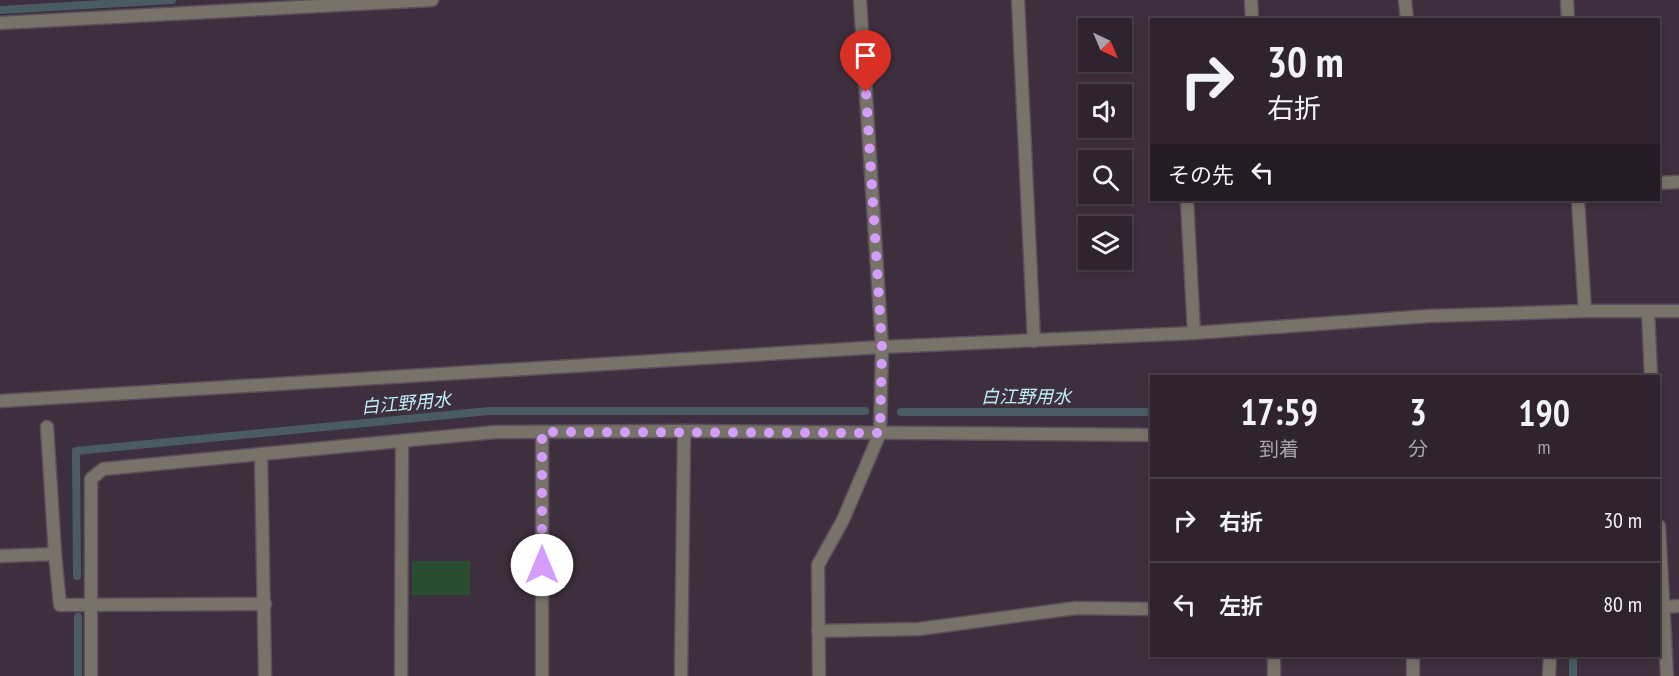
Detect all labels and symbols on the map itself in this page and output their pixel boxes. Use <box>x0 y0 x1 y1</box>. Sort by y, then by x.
north arrow <box>1078 18 1132 72</box>
pin <box>840 30 891 92</box>
water label: 白江野用水 <box>981 385 1073 408</box>
water label: 白江野用水 <box>360 387 454 418</box>
position arrow <box>510 533 574 597</box>

